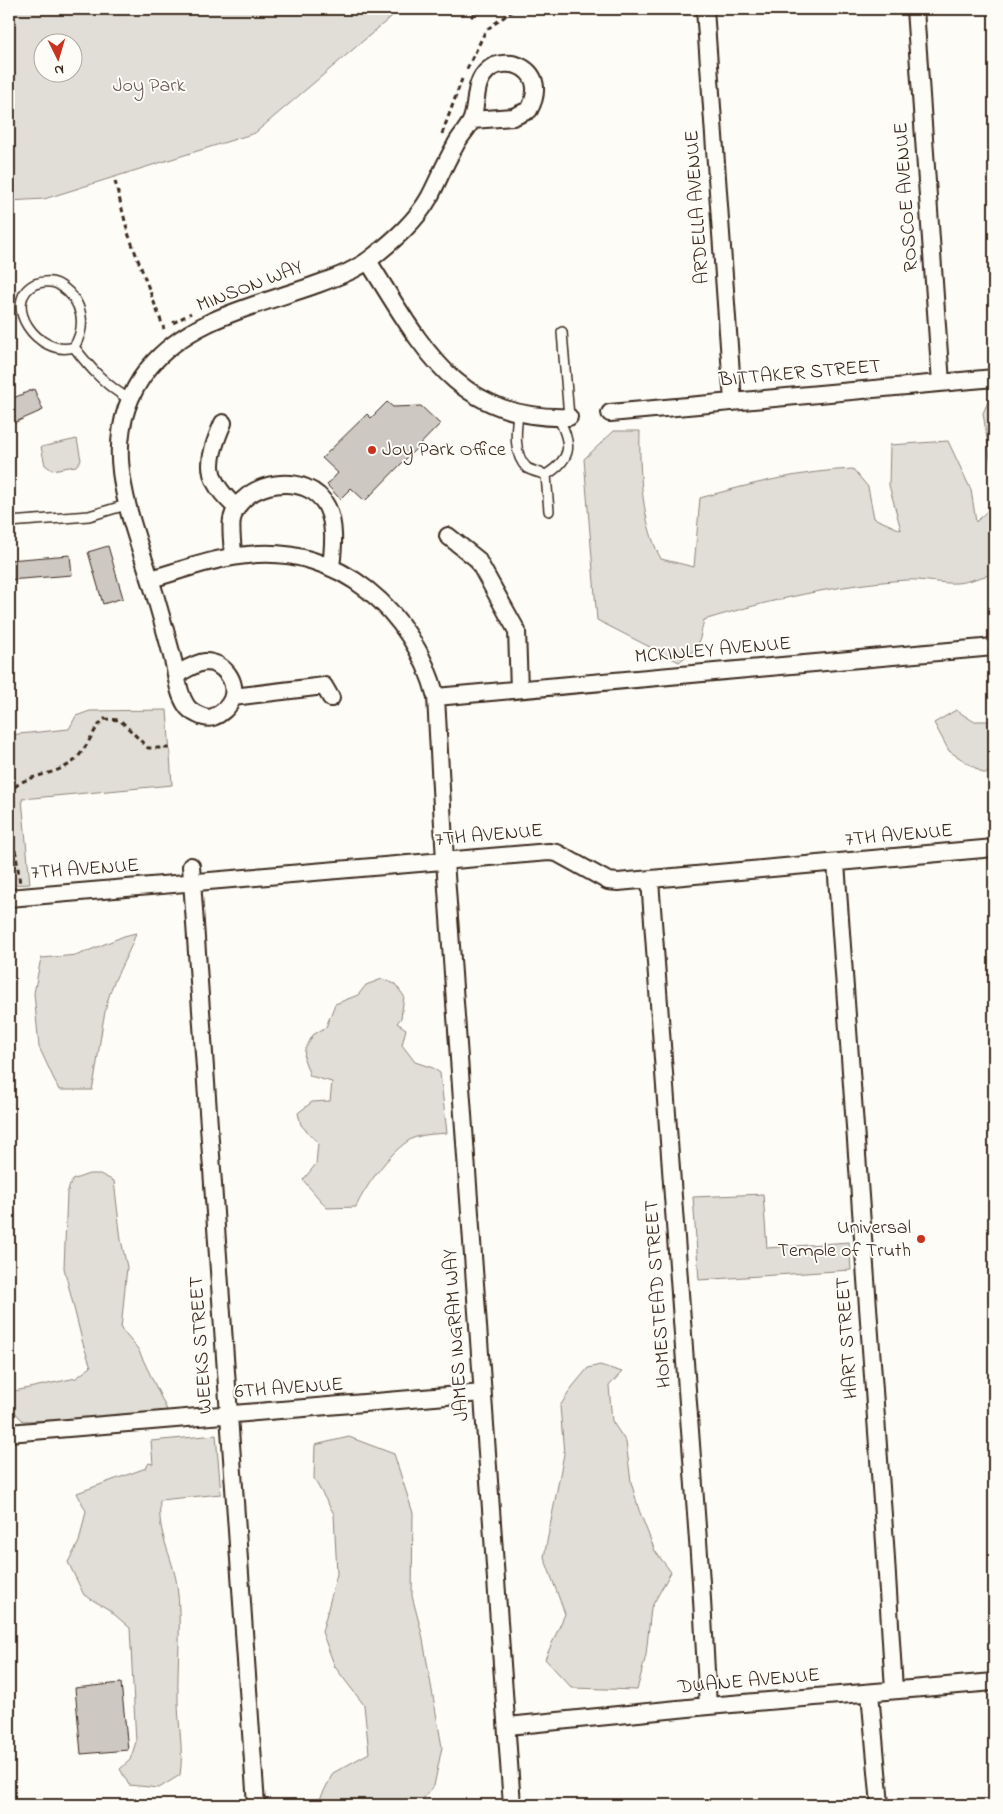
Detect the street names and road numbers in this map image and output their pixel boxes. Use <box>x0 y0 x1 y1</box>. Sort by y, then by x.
street label: ROSCOE AVENUE <box>887 121 927 273</box>
street label: ARDELLA AVENUE <box>678 129 718 285</box>
street label: MINSON WAY <box>193 253 307 321</box>
street label: BITTAKER STREET <box>717 352 882 396</box>
street label: MCKINLEY AVENUE <box>634 630 792 672</box>
street label: 7TH AVENUE <box>434 817 544 855</box>
street label: 7TH AVENUE <box>844 817 954 855</box>
street label: 7TH AVENUE <box>30 852 140 888</box>
street label: HOMESTEAD STREET <box>638 1199 680 1389</box>
street label: JAMES INGRAM WAY <box>437 1248 477 1422</box>
street label: WEEKS STREET <box>183 1275 221 1415</box>
street label: HART STREET <box>829 1276 867 1400</box>
street label: 6TH AVENUE <box>234 1371 344 1407</box>
street label: DUANE AVENUE <box>676 1661 821 1703</box>

